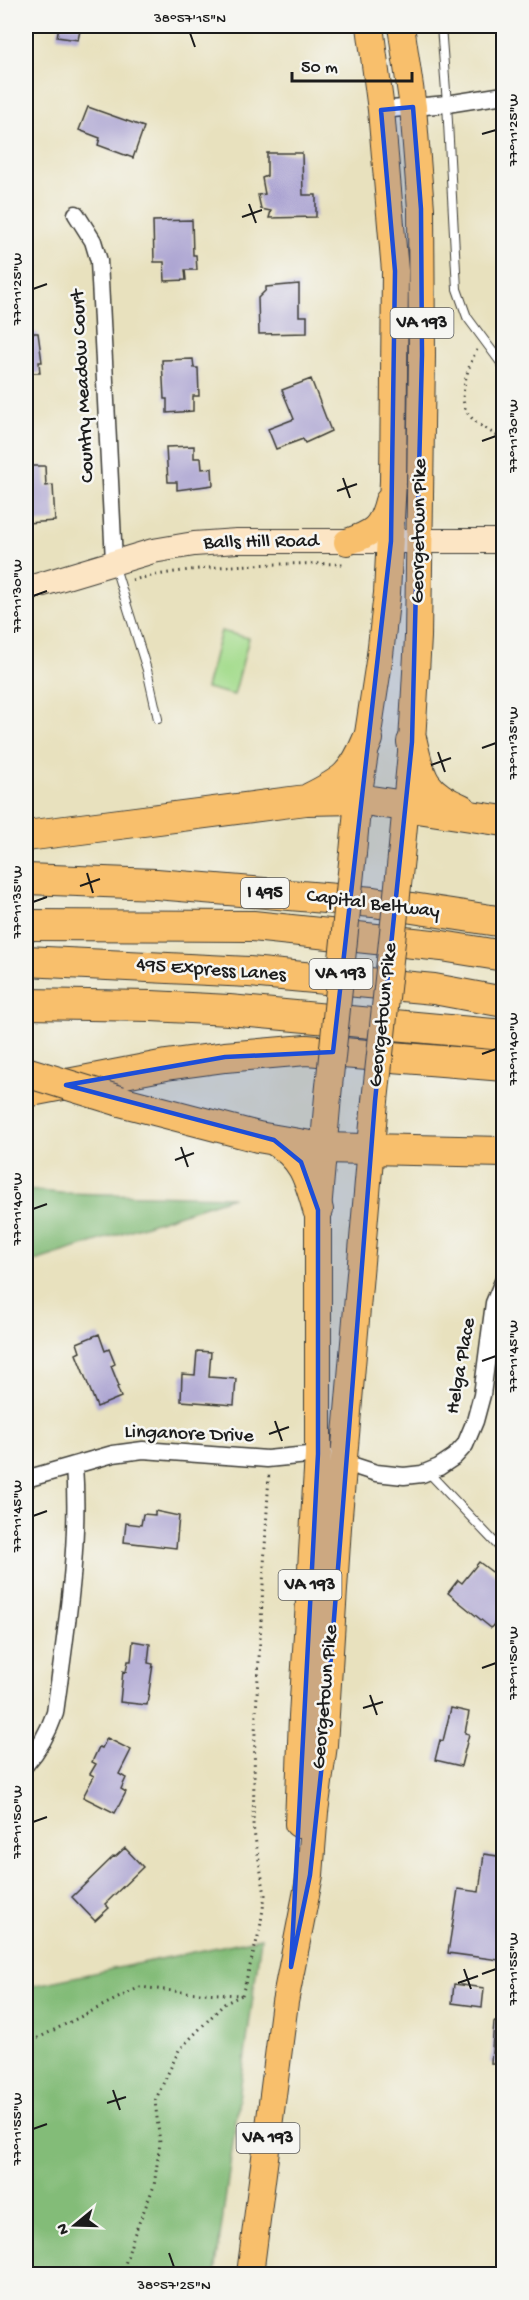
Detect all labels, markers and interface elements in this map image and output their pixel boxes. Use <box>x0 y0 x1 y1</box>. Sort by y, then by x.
text: 38°57'15"N <box>153 10 226 28</box>
scale bar <box>292 45 412 83</box>
text: 50 m <box>301 58 338 79</box>
text: 77°11'25"W <box>505 94 523 167</box>
text: 77°11'25"W <box>9 253 27 326</box>
street label: Country Meadow Court <box>67 287 101 483</box>
road number: VA 193 <box>390 308 454 338</box>
text: 77°11'30"W <box>505 399 523 474</box>
street label: Georgetown Pike <box>407 458 433 604</box>
street label: Balls Hill Road <box>202 530 321 556</box>
text: 77°11'30"W <box>9 559 27 634</box>
text: 77°11'35"W <box>505 706 523 780</box>
text: 77°11'35"W <box>9 865 27 939</box>
road number: I 495 <box>241 878 289 908</box>
street label: Capital Beltway <box>305 885 441 925</box>
street label: Georgetown Pike <box>365 941 403 1088</box>
street label: 495 Express Lanes <box>135 954 287 988</box>
road number: VA 193 <box>310 959 372 989</box>
text: 77°11'40"W <box>505 1012 523 1086</box>
text: 77°11'40"W <box>9 1172 27 1246</box>
street label: Helga Place <box>442 1316 482 1416</box>
text: 77°11'45"W <box>505 1320 523 1393</box>
street label: Linganore Drive <box>124 1421 255 1449</box>
text: 77°11'45"W <box>9 1480 27 1553</box>
road number: VA 193 <box>278 1570 342 1600</box>
street label: Georgetown Pike <box>308 1623 344 1770</box>
text: 77°11'50"W <box>505 1626 523 1701</box>
text: 77°11'50"W <box>9 1785 27 1860</box>
text: 77°11'55"W <box>505 1932 523 2007</box>
text: 77°11'55"W <box>9 2092 27 2167</box>
road number: VA 193 <box>236 2123 300 2153</box>
north arrow <box>45 2195 105 2255</box>
text: N <box>53 2220 75 2237</box>
text: 38°57'25"N <box>136 2277 211 2295</box>

